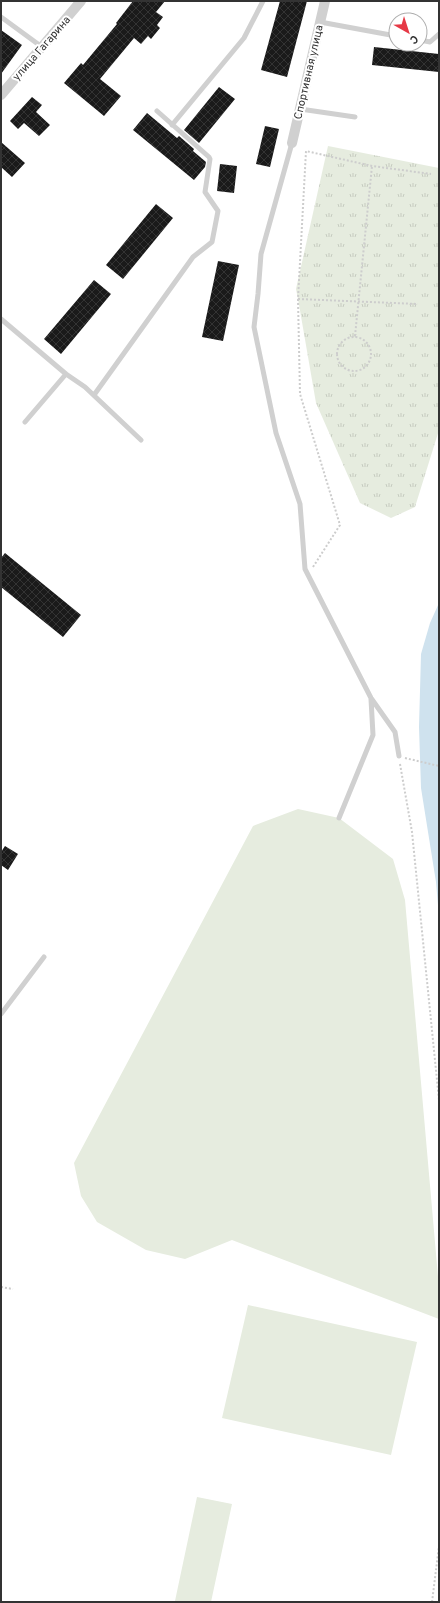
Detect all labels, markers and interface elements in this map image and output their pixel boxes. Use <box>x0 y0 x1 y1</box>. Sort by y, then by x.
north arrow <box>388 12 428 52</box>
street label: улица Гагарина <box>10 13 74 84</box>
street label: Спортивная улица <box>291 23 327 121</box>
text: С <box>407 31 421 47</box>

